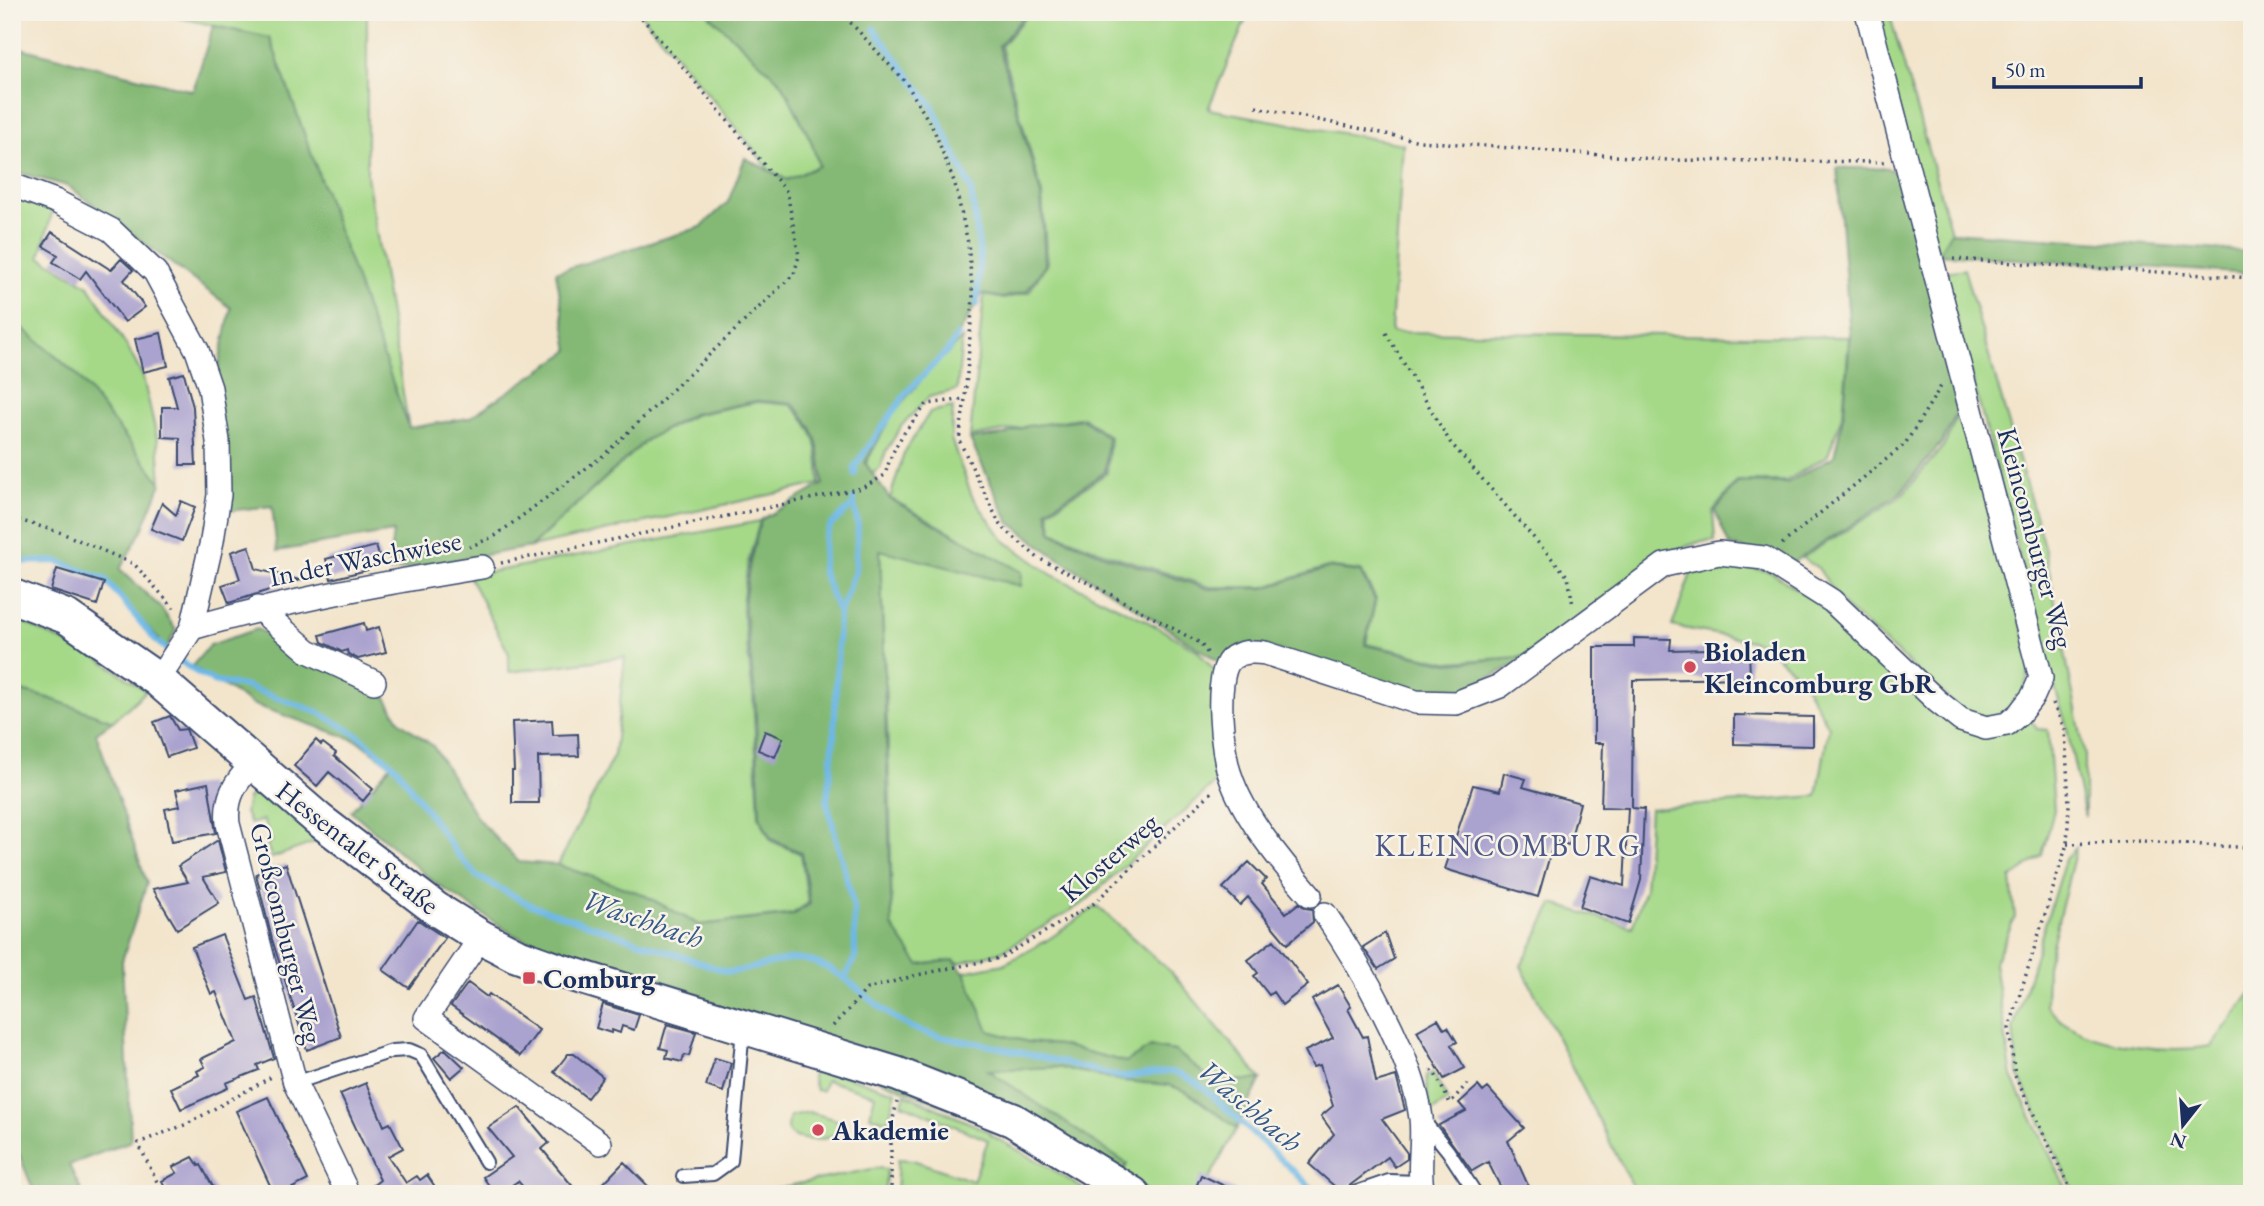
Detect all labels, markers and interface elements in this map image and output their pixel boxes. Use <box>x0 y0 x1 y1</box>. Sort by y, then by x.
scale bar <box>1994 46 2142 90</box>
text: 50 m <box>2005 56 2046 83</box>
street label: Kleincomburger Weg <box>1989 424 2083 653</box>
street label: In der Waschwiese <box>266 522 464 594</box>
place label: Bioladen Kleincomburg GbR <box>1704 633 1937 701</box>
marker: Bioladen Kleincomburg GbR <box>1682 659 1698 675</box>
street label: Hessentaler Straße <box>269 772 447 922</box>
street label: Klosterweg <box>1052 804 1166 910</box>
street label: Großcomburger Weg <box>242 819 332 1048</box>
district label: KLEINCOMBURG <box>1374 826 1642 865</box>
water label: Waschbach <box>578 880 709 957</box>
place label: Comburg <box>543 960 656 996</box>
marker: Comburg <box>521 970 537 986</box>
water label: Waschbach <box>1190 1050 1311 1161</box>
north arrow <box>2148 1090 2218 1160</box>
place label: Akademie <box>831 1112 949 1148</box>
marker: Akademie <box>810 1122 826 1138</box>
text: N <box>2167 1126 2189 1155</box>

